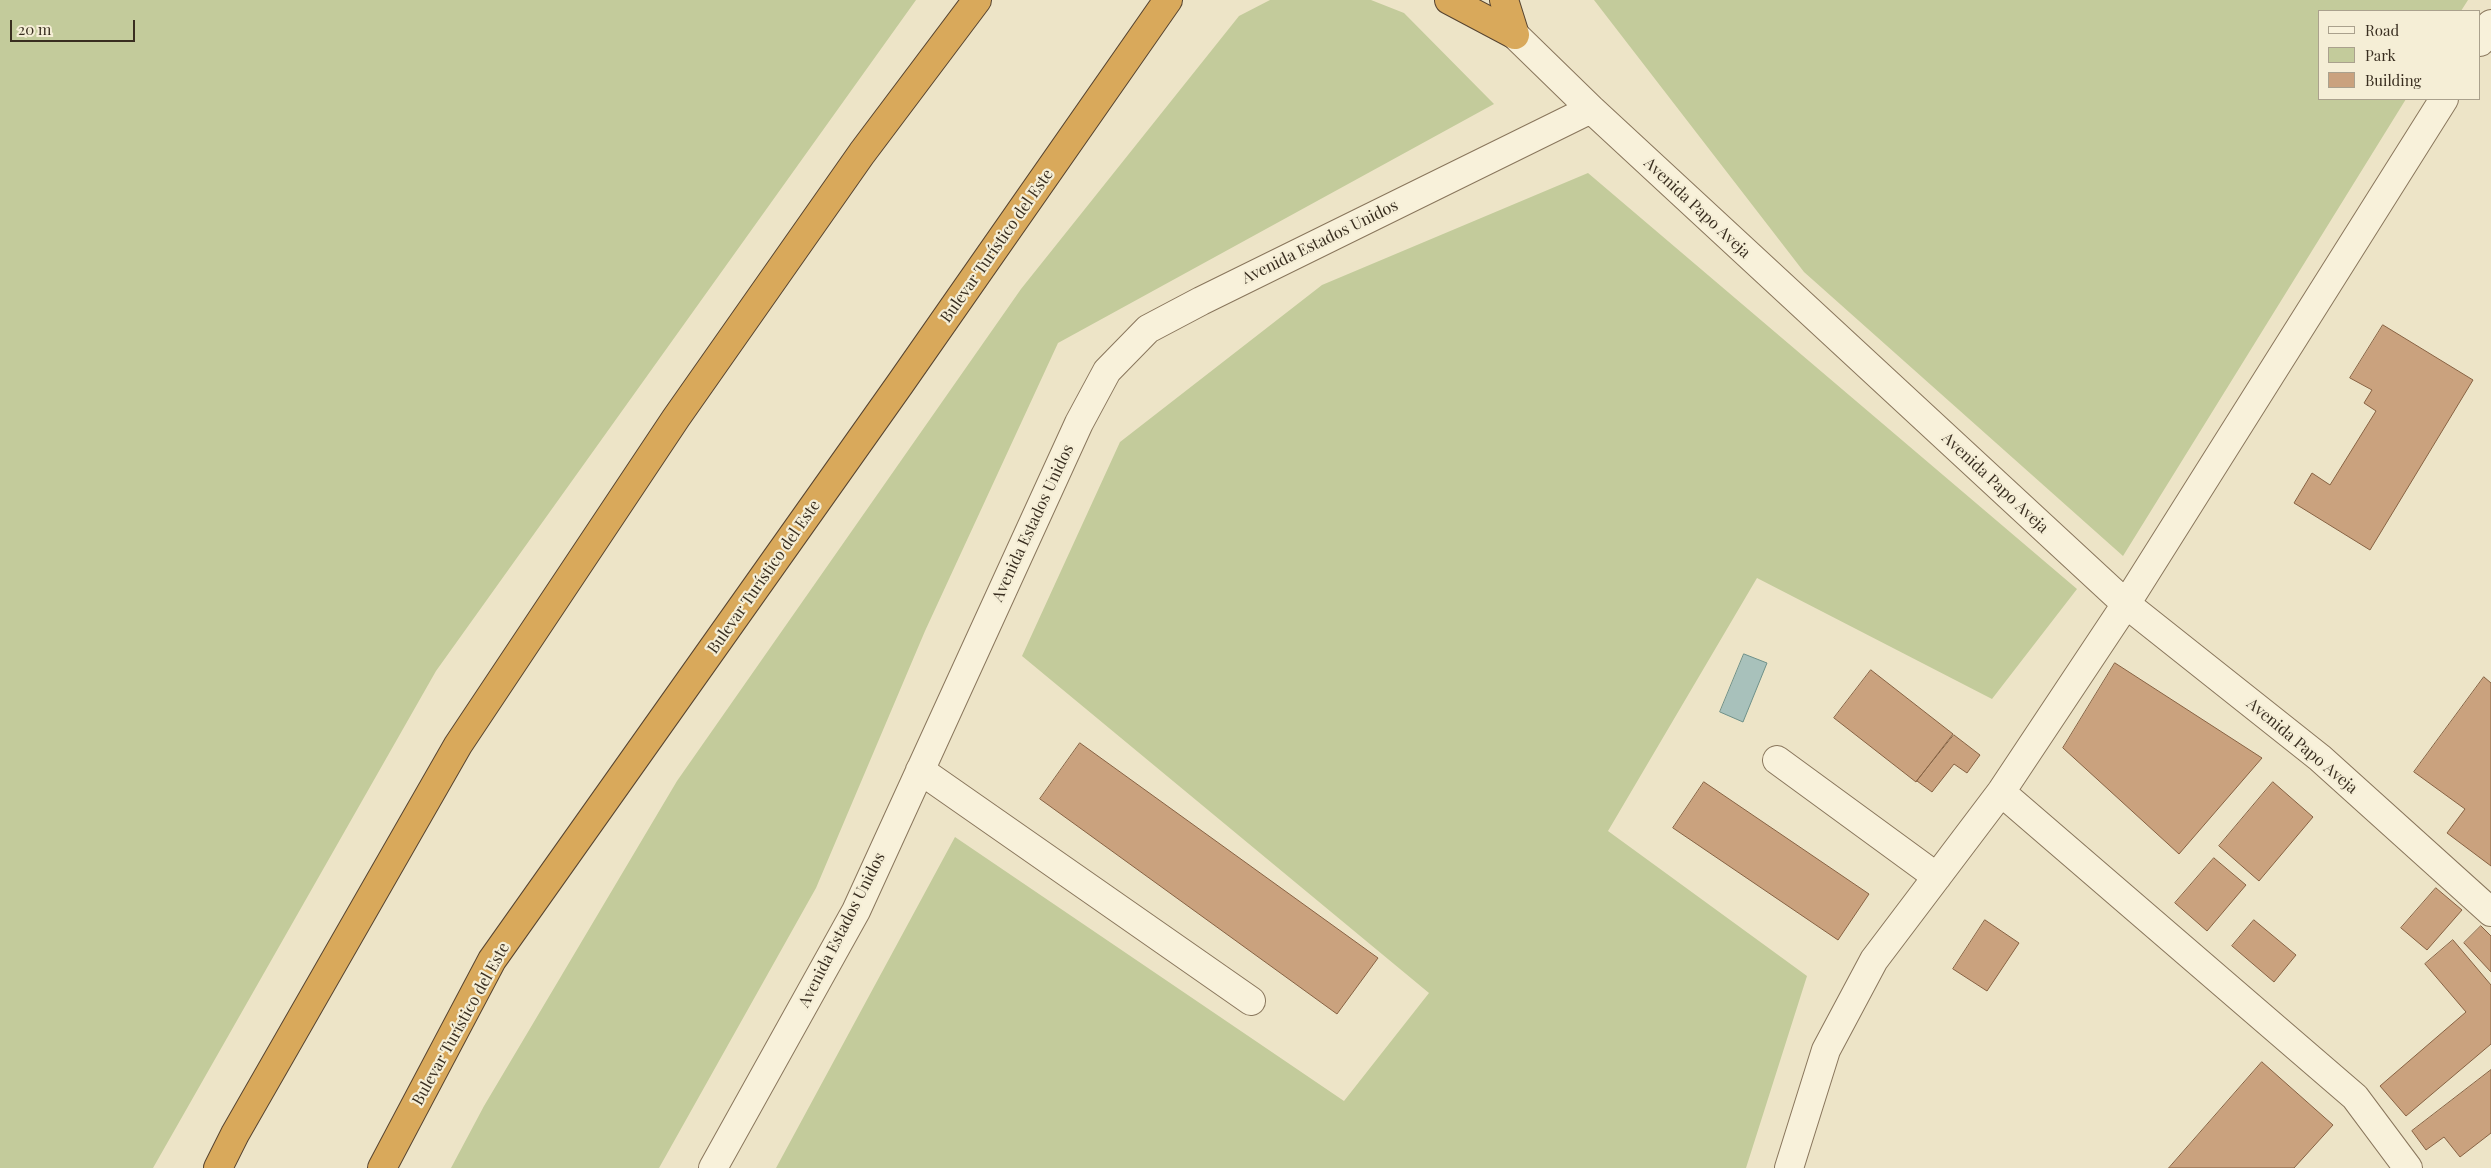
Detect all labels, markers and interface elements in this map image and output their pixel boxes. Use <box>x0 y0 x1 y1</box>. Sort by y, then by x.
scale bar <box>12 10 138 42</box>
legend <box>2318 10 2481 100</box>
text: 20 m <box>18 19 51 39</box>
text: Road <box>2365 20 2399 40</box>
text: Park <box>2365 45 2396 65</box>
text: Building <box>2365 70 2421 90</box>
street label: Avenida Papo Aveja <box>1640 154 1754 262</box>
street label: Bulevar Turístico del Este <box>937 166 1057 326</box>
street label: Avenida Estados Unidos <box>1239 196 1401 288</box>
street label: Avenida Papo Aveja <box>1938 429 2052 537</box>
street label: Avenida Estados Unidos <box>988 441 1078 605</box>
street label: Bulevar Turístico del Este <box>704 497 824 657</box>
street label: Avenida Papo Aveja <box>2243 694 2361 798</box>
street label: Avenida Estados Unidos <box>795 849 889 1011</box>
street label: Bulevar Turístico del Este <box>408 939 514 1109</box>

